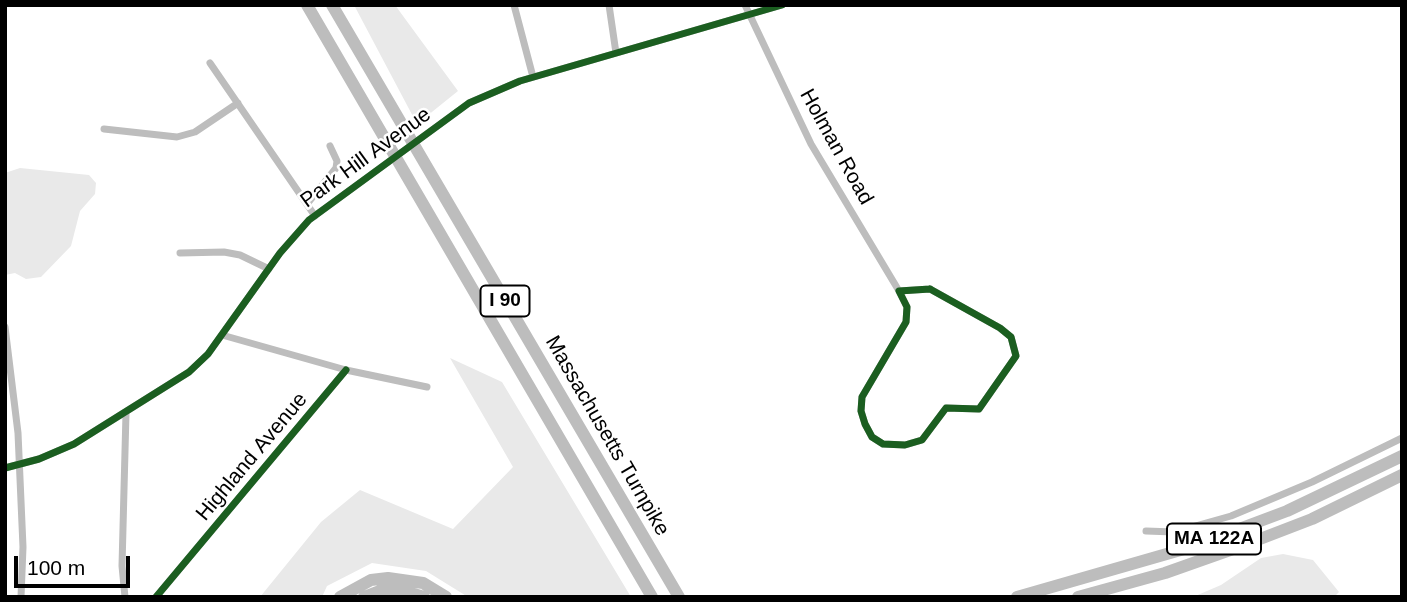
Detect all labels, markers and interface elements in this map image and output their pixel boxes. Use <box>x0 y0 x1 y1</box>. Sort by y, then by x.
street label: Holman Road <box>794 85 878 209</box>
street label: Park Hill Avenue <box>296 102 436 214</box>
road number: I 90 <box>480 286 530 316</box>
street label: Massachusetts Turnpike <box>539 331 675 541</box>
street label: Highland Avenue <box>191 388 313 526</box>
road number: MA 122A <box>1167 524 1261 554</box>
scale bar <box>18 542 133 586</box>
text: 100 m <box>27 556 85 579</box>

